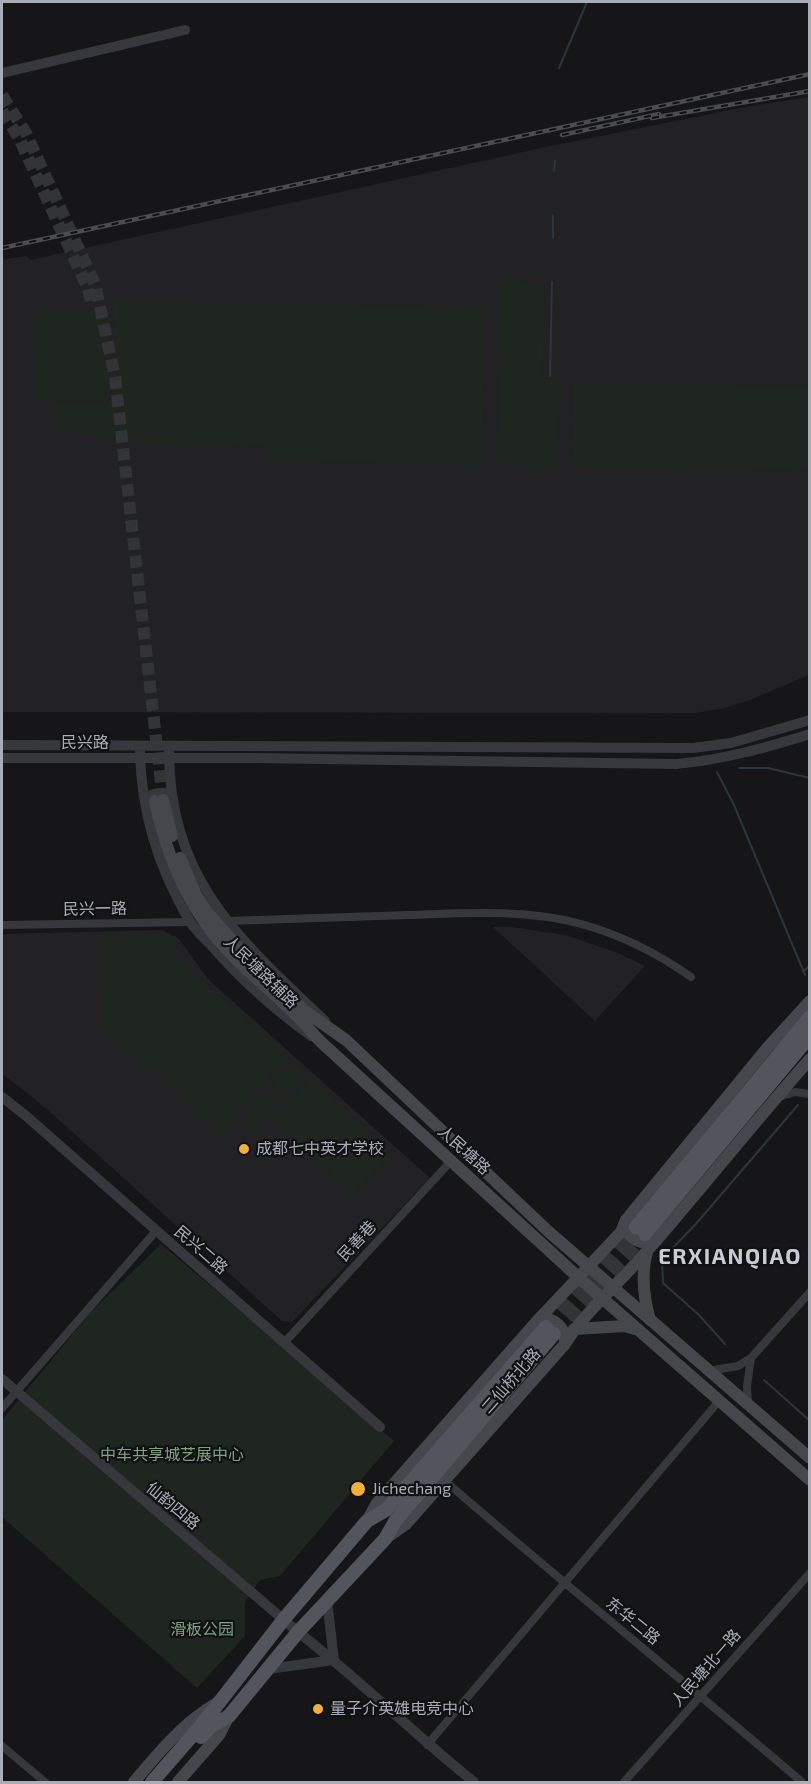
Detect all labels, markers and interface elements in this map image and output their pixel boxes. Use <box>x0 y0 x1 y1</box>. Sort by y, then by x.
street label: 民兴路 <box>61 733 109 753</box>
street label: 民兴一路 <box>63 899 127 919</box>
street label: 人民塘路辅路 <box>220 932 302 1012</box>
street label: 人民塘路 <box>434 1121 494 1179</box>
place label: 成都七中英才学校 <box>256 1139 384 1159</box>
marker: 成都七中英才学校 <box>237 1142 251 1156</box>
street label: 民善巷 <box>334 1217 380 1265</box>
street label: 民兴二路 <box>171 1222 231 1278</box>
district label: ERXIANQIAO <box>658 1244 802 1270</box>
street label: 二仙桥北路 <box>478 1345 544 1417</box>
park label: 中车共享城艺展中心 <box>100 1445 244 1465</box>
street label: 仙韵四路 <box>142 1478 204 1534</box>
place label: Jichechang <box>372 1479 451 1499</box>
marker: Jichechang <box>349 1480 367 1498</box>
street label: 东华二路 <box>602 1593 664 1649</box>
park label: 滑板公园 <box>170 1620 234 1640</box>
street label: 人民塘北一路 <box>667 1625 745 1711</box>
place label: 量子介英雄电竞中心 <box>330 1699 474 1719</box>
marker: 量子介英雄电竞中心 <box>311 1702 325 1716</box>

